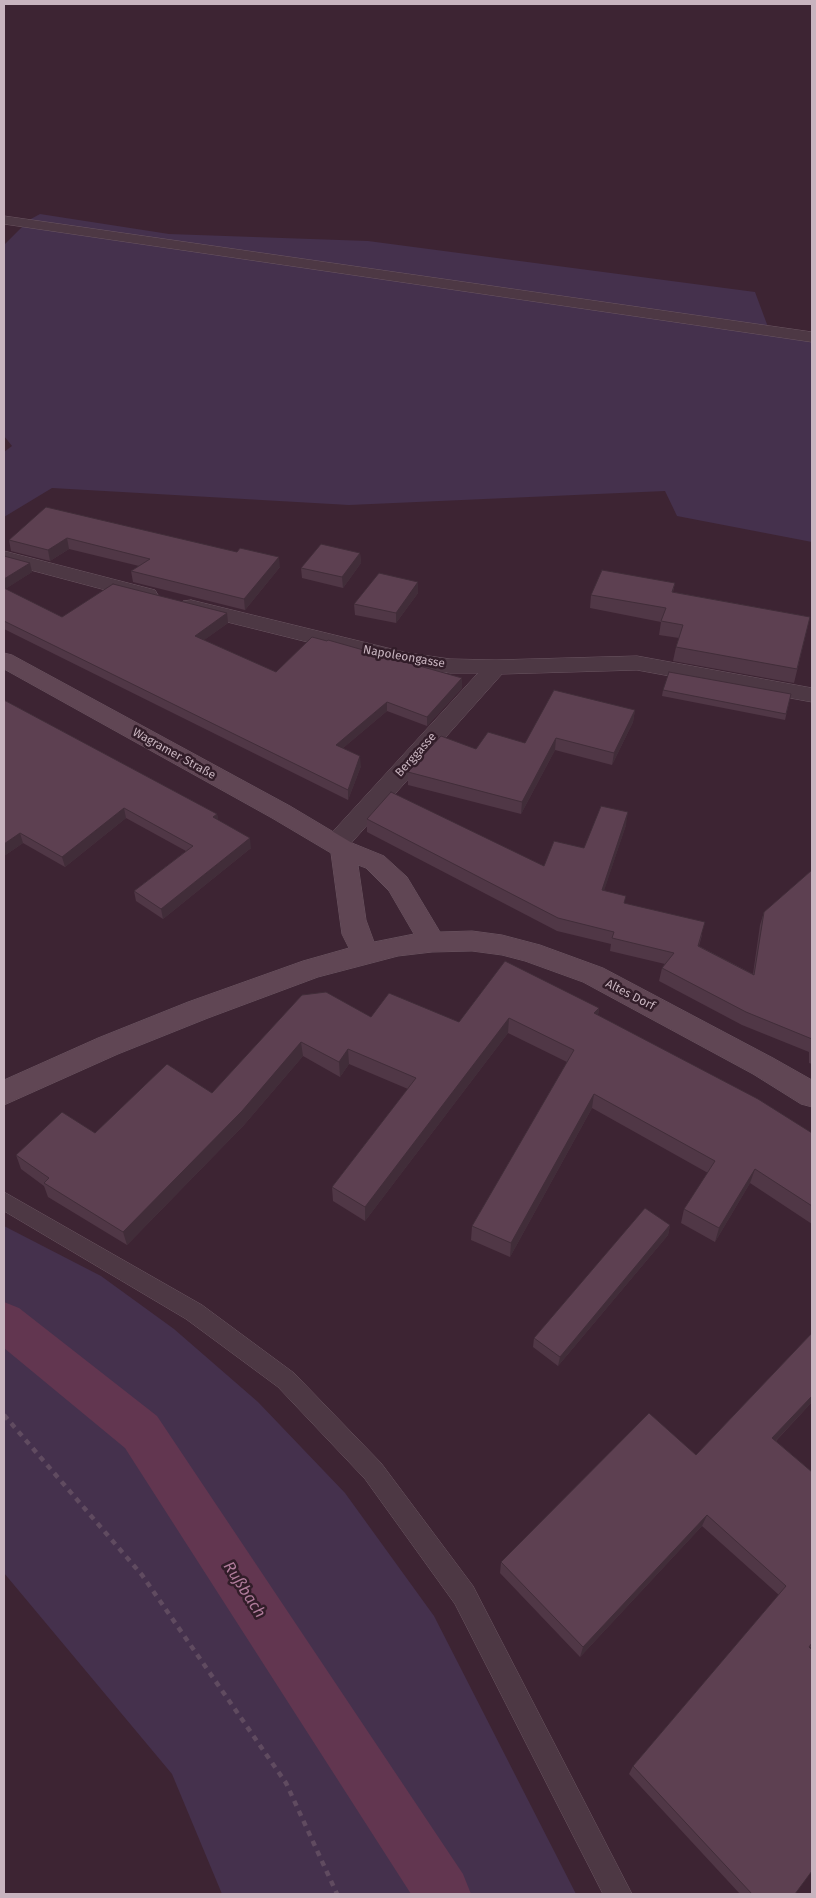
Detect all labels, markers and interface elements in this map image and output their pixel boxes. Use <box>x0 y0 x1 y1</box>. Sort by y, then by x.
street label: Napoleongasse <box>362 643 446 671</box>
street label: Wagramer Straße <box>130 725 218 783</box>
street label: Berggasse <box>392 730 440 780</box>
street label: Altes Dorf <box>603 976 657 1014</box>
water label: Rußbach <box>219 1558 269 1622</box>

